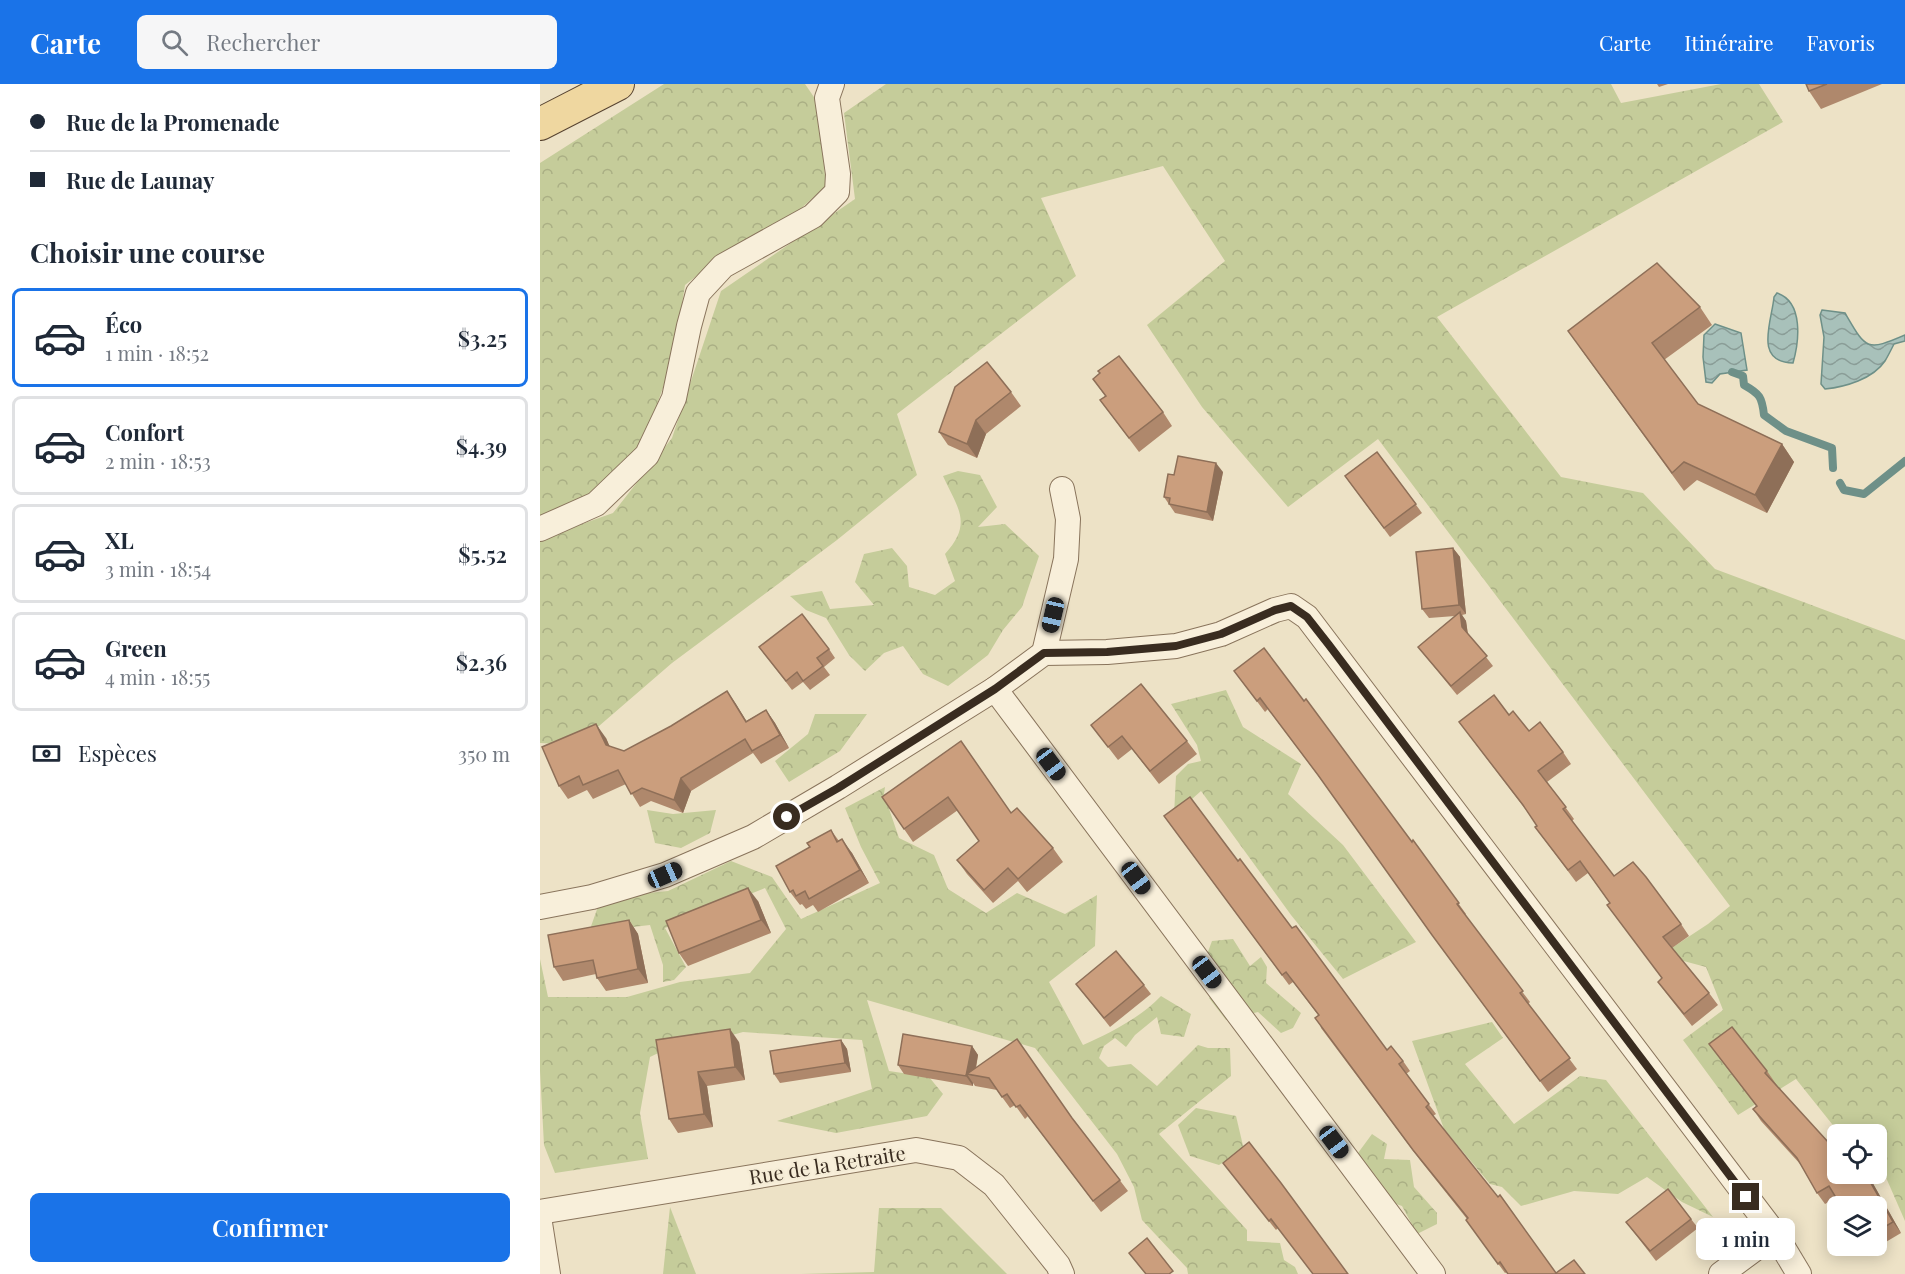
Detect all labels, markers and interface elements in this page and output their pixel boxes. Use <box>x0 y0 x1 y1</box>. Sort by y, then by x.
search box <box>137 15 557 69</box>
text: Carte <box>30 24 101 61</box>
icon: search <box>158 26 191 59</box>
text: Rechercher <box>206 27 320 57</box>
text: Carte <box>1599 28 1651 56</box>
text: Itinéraire <box>1684 28 1774 56</box>
text: Favoris <box>1807 28 1875 56</box>
text: Rue de la Promenade <box>66 107 280 137</box>
text: Rue de Launay <box>66 165 214 195</box>
text: Choisir une course <box>30 234 265 270</box>
text: Éco <box>105 309 142 339</box>
icon: car <box>33 311 87 365</box>
text: $3.25 <box>458 323 507 353</box>
text: 1 min · 18:52 <box>105 339 209 366</box>
text: Confort <box>105 417 184 447</box>
icon: car <box>33 419 87 473</box>
text: $4.39 <box>456 431 507 461</box>
text: 2 min · 18:53 <box>105 447 211 474</box>
text: XL <box>105 525 134 555</box>
icon: car <box>33 527 87 581</box>
text: $5.52 <box>458 539 507 569</box>
text: 3 min · 18:54 <box>105 555 211 582</box>
car <box>1040 595 1066 635</box>
text: Green <box>105 633 167 663</box>
icon: car <box>33 635 87 689</box>
text: $2.36 <box>456 647 507 677</box>
text: 4 min · 18:55 <box>105 663 210 690</box>
icon: cash <box>30 737 63 770</box>
text: Espèces <box>78 738 157 768</box>
text: 350 m <box>458 740 510 767</box>
car <box>1033 744 1069 784</box>
route start <box>773 803 800 830</box>
car <box>1118 858 1154 898</box>
car <box>645 859 685 891</box>
car <box>1189 952 1225 992</box>
car <box>1316 1122 1352 1162</box>
map controls <box>1827 1124 1887 1256</box>
button: locate <box>1827 1124 1887 1184</box>
street label: Rue de la Retraite <box>747 1138 907 1190</box>
route end <box>1732 1183 1759 1210</box>
button: Confirmer <box>30 1193 510 1262</box>
button: layers <box>1827 1196 1887 1256</box>
callout: 1 min <box>1696 1218 1796 1260</box>
text: 1 min <box>1721 1225 1770 1252</box>

